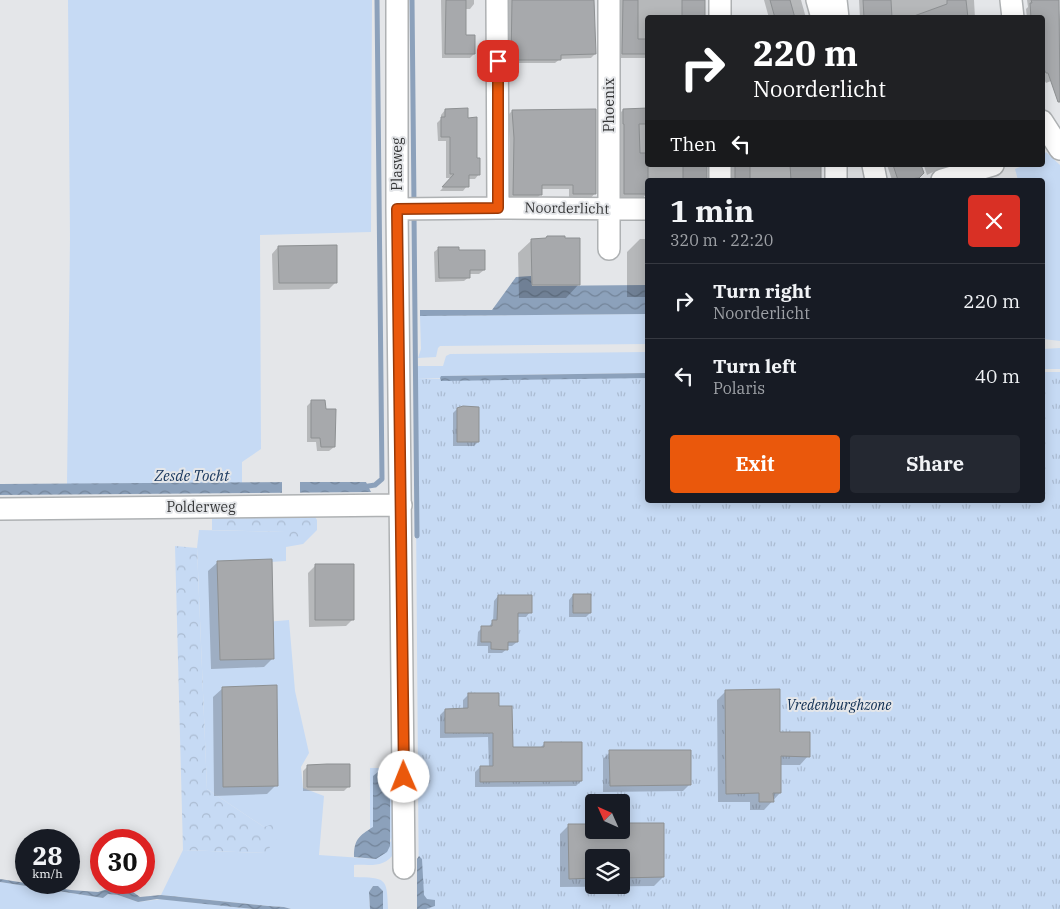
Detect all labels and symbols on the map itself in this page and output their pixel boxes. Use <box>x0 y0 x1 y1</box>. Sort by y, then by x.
pin <box>477 40 519 82</box>
street label: Phoenix <box>600 78 618 132</box>
street label: Plasweg <box>388 137 406 191</box>
street label: Noorderlicht <box>525 198 610 218</box>
water label: Zesde Tocht <box>154 466 230 485</box>
street label: Polderweg <box>166 498 236 516</box>
park label: Vredenburghzone <box>786 696 892 714</box>
position arrow <box>377 750 429 802</box>
north arrow <box>585 794 630 839</box>
speed limit sign: 30 <box>90 829 155 894</box>

